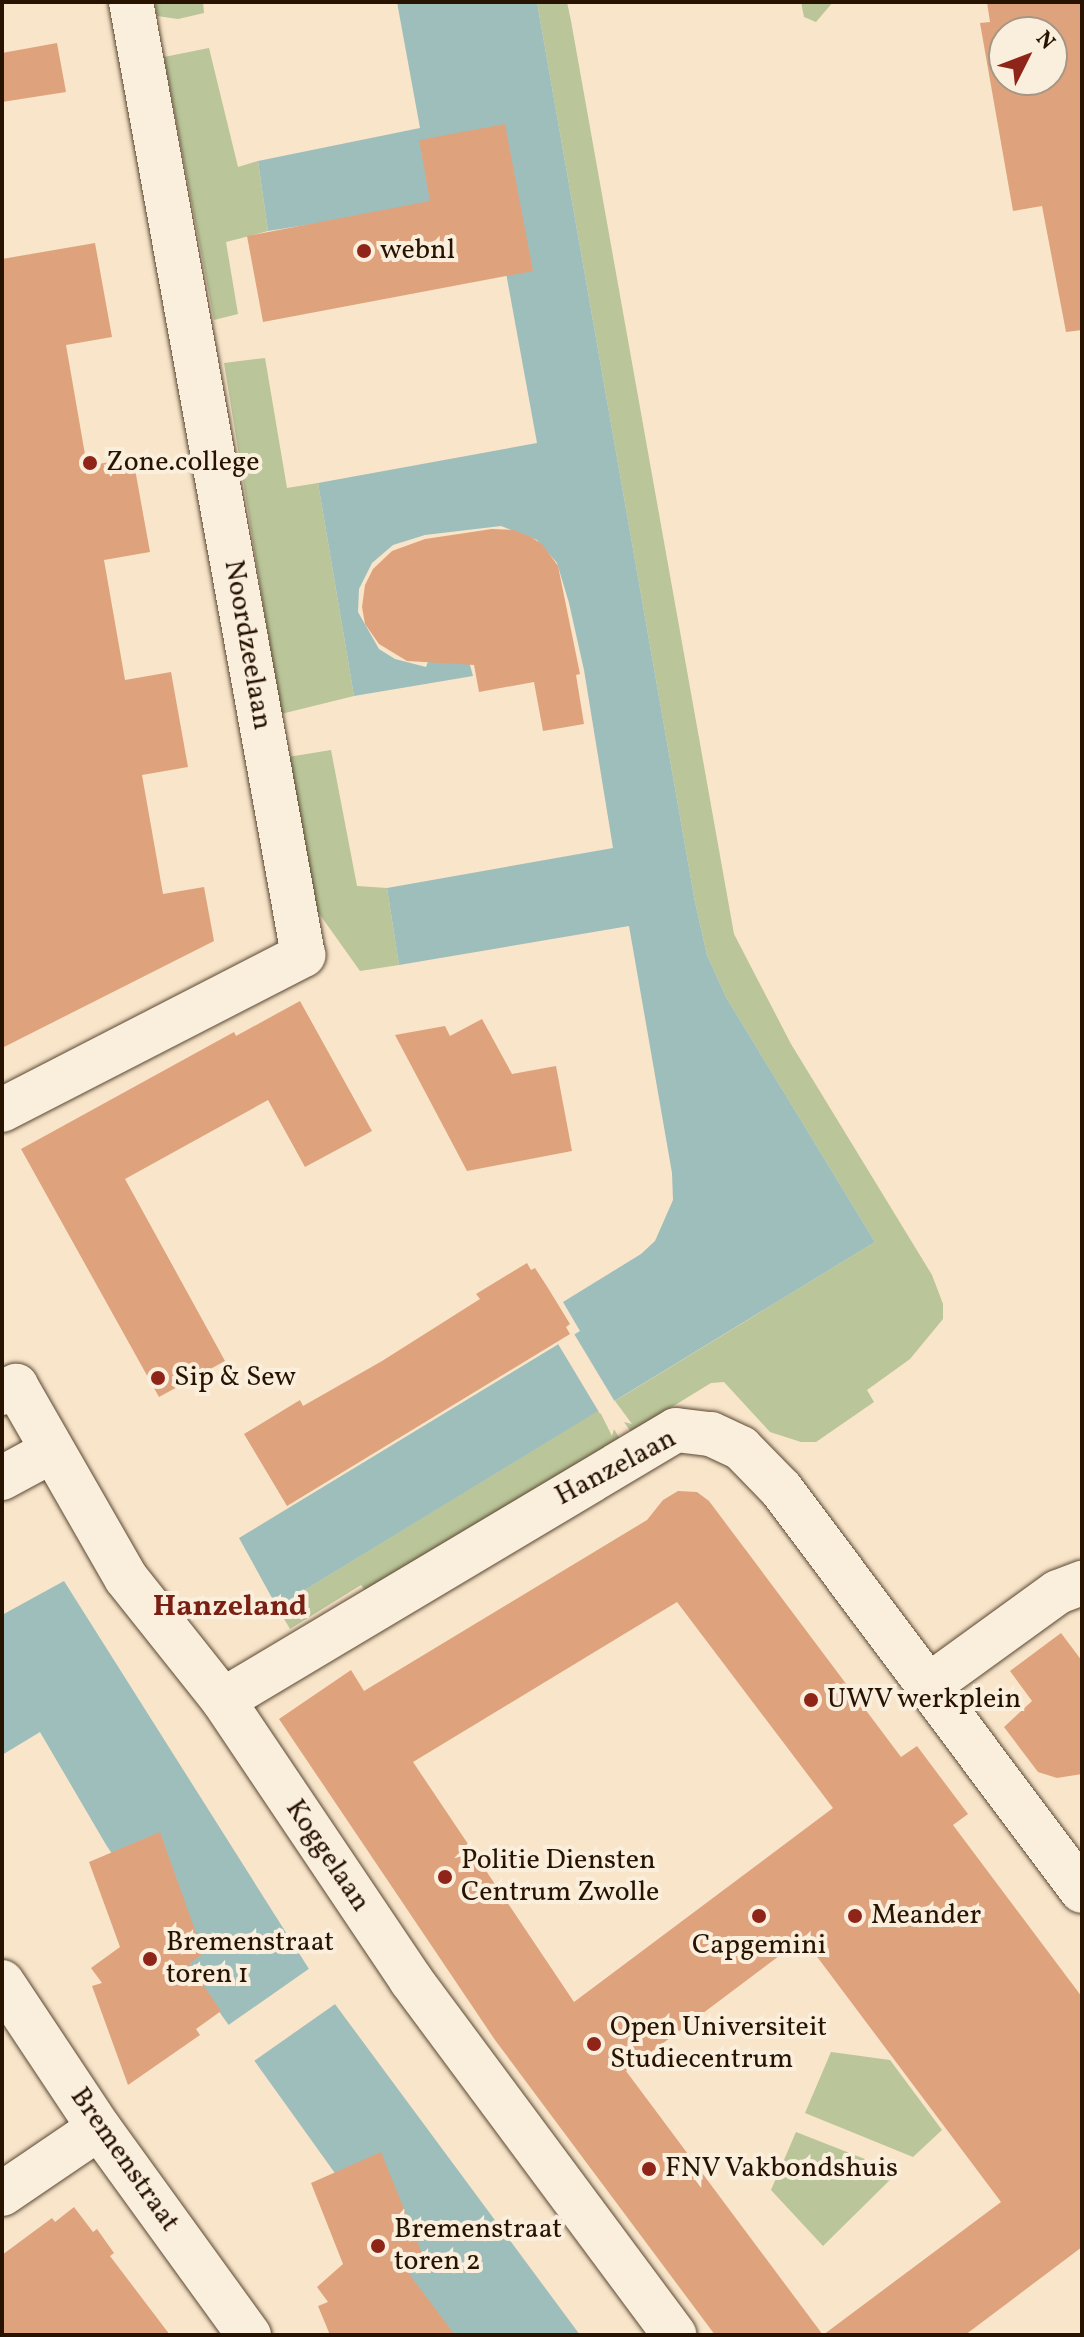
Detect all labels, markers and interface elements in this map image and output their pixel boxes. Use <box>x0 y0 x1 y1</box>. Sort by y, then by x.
north arrow <box>988 16 1068 96</box>
text: N <box>1028 25 1062 57</box>
place label: webnl <box>380 234 455 268</box>
marker: webnl <box>355 242 373 260</box>
place label: Zone.college <box>106 446 260 480</box>
marker: Zone.college <box>81 454 99 472</box>
street label: Noordzeelaan <box>216 558 278 732</box>
place label: Sip & Sew <box>174 1361 296 1395</box>
marker: Sip & Sew <box>149 1369 167 1387</box>
street label: Hanzelaan <box>550 1422 682 1514</box>
district label: Hanzeland <box>153 1589 307 1625</box>
place label: UWV werkplein <box>827 1683 1023 1717</box>
marker: UWV werkplein <box>802 1691 820 1709</box>
street label: Koggelaan <box>277 1794 377 1918</box>
place label: Politie Diensten Centrum Zwolle <box>461 1844 659 1910</box>
marker: Politie Diensten Centrum Zwolle <box>436 1868 454 1886</box>
place label: Meander <box>871 1899 981 1933</box>
marker: Capgemini <box>750 1907 768 1925</box>
marker: Meander <box>846 1907 864 1925</box>
place label: Bremenstraat toren 1 <box>166 1926 334 1992</box>
place label: Capgemini <box>692 1929 826 1963</box>
marker: Bremenstraat toren 1 <box>141 1950 159 1968</box>
place label: Open Universiteit Studiecentrum <box>610 2011 827 2077</box>
marker: Open Universiteit Studiecentrum <box>585 2035 603 2053</box>
street label: Bremenstraat <box>62 2082 186 2238</box>
place label: FNV Vakbondshuis <box>665 2152 900 2186</box>
marker: FNV Vakbondshuis <box>640 2160 658 2178</box>
place label: Bremenstraat toren 2 <box>394 2213 562 2279</box>
marker: Bremenstraat toren 2 <box>369 2237 387 2255</box>

